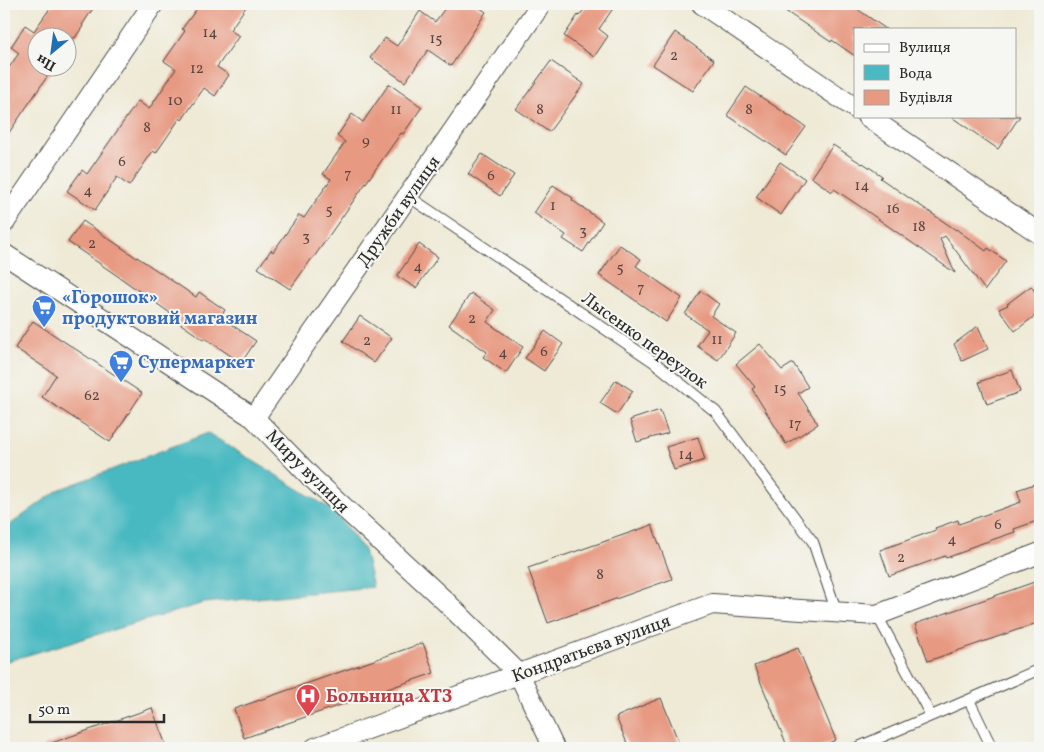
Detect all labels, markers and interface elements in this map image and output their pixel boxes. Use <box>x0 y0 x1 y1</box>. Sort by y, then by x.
house number: 14 <box>203 23 217 44</box>
north arrow <box>28 28 78 78</box>
legend <box>854 28 1016 118</box>
house number: 15 <box>429 29 443 50</box>
text: Вулиця <box>899 38 951 59</box>
house number: 2 <box>670 46 678 67</box>
text: Пн <box>33 49 60 75</box>
house number: 12 <box>190 59 204 80</box>
text: Вода <box>899 64 932 85</box>
text: Будівля <box>899 88 953 109</box>
house number: 10 <box>168 91 182 112</box>
house number: 11 <box>390 100 402 121</box>
house number: 8 <box>536 100 544 121</box>
house number: 8 <box>745 100 753 121</box>
house number: 8 <box>143 118 151 139</box>
house number: 9 <box>362 131 370 152</box>
street label: Дружби вулиця <box>352 151 447 272</box>
house number: 6 <box>118 152 126 173</box>
house number: 7 <box>344 164 352 185</box>
house number: 6 <box>487 166 495 187</box>
house number: 14 <box>855 176 869 197</box>
house number: 4 <box>84 181 93 202</box>
house number: 1 <box>550 196 556 217</box>
house number: 16 <box>886 199 900 220</box>
house number: 5 <box>325 200 333 221</box>
house number: 18 <box>912 217 926 238</box>
house number: 3 <box>579 221 587 242</box>
house number: 3 <box>302 227 310 248</box>
house number: 2 <box>88 234 96 255</box>
house number: 4 <box>414 257 423 278</box>
house number: 5 <box>616 258 624 279</box>
house number: 7 <box>637 278 645 299</box>
place label: «Горошок» продуктовий магазин <box>62 286 258 332</box>
street label: Лысенко переулок <box>576 287 713 396</box>
supermarket icon: «Горошок» продуктовий магазин <box>31 294 57 328</box>
house number: 2 <box>468 309 476 330</box>
house number: 11 <box>711 330 723 351</box>
house number: 2 <box>363 331 371 352</box>
house number: 6 <box>540 342 548 363</box>
house number: 4 <box>499 343 508 364</box>
supermarket icon: Супермаркет <box>108 349 134 383</box>
place label: Супермаркет <box>138 351 255 376</box>
house number: 15 <box>773 379 787 400</box>
house number: 62 <box>84 386 100 407</box>
house number: 17 <box>788 414 802 435</box>
street label: Миру вулиця <box>259 424 355 520</box>
house number: 14 <box>679 445 693 466</box>
house number: 6 <box>994 515 1002 536</box>
house number: 4 <box>948 530 957 551</box>
house number: 2 <box>897 548 905 569</box>
house number: 8 <box>596 565 604 586</box>
street label: Кондратьєва вулиця <box>509 609 674 690</box>
hospital icon: Больница ХТЗ <box>295 683 321 717</box>
place label: Больница ХТЗ <box>326 685 452 710</box>
scale bar <box>30 692 164 724</box>
text: 50 m <box>38 700 70 721</box>

